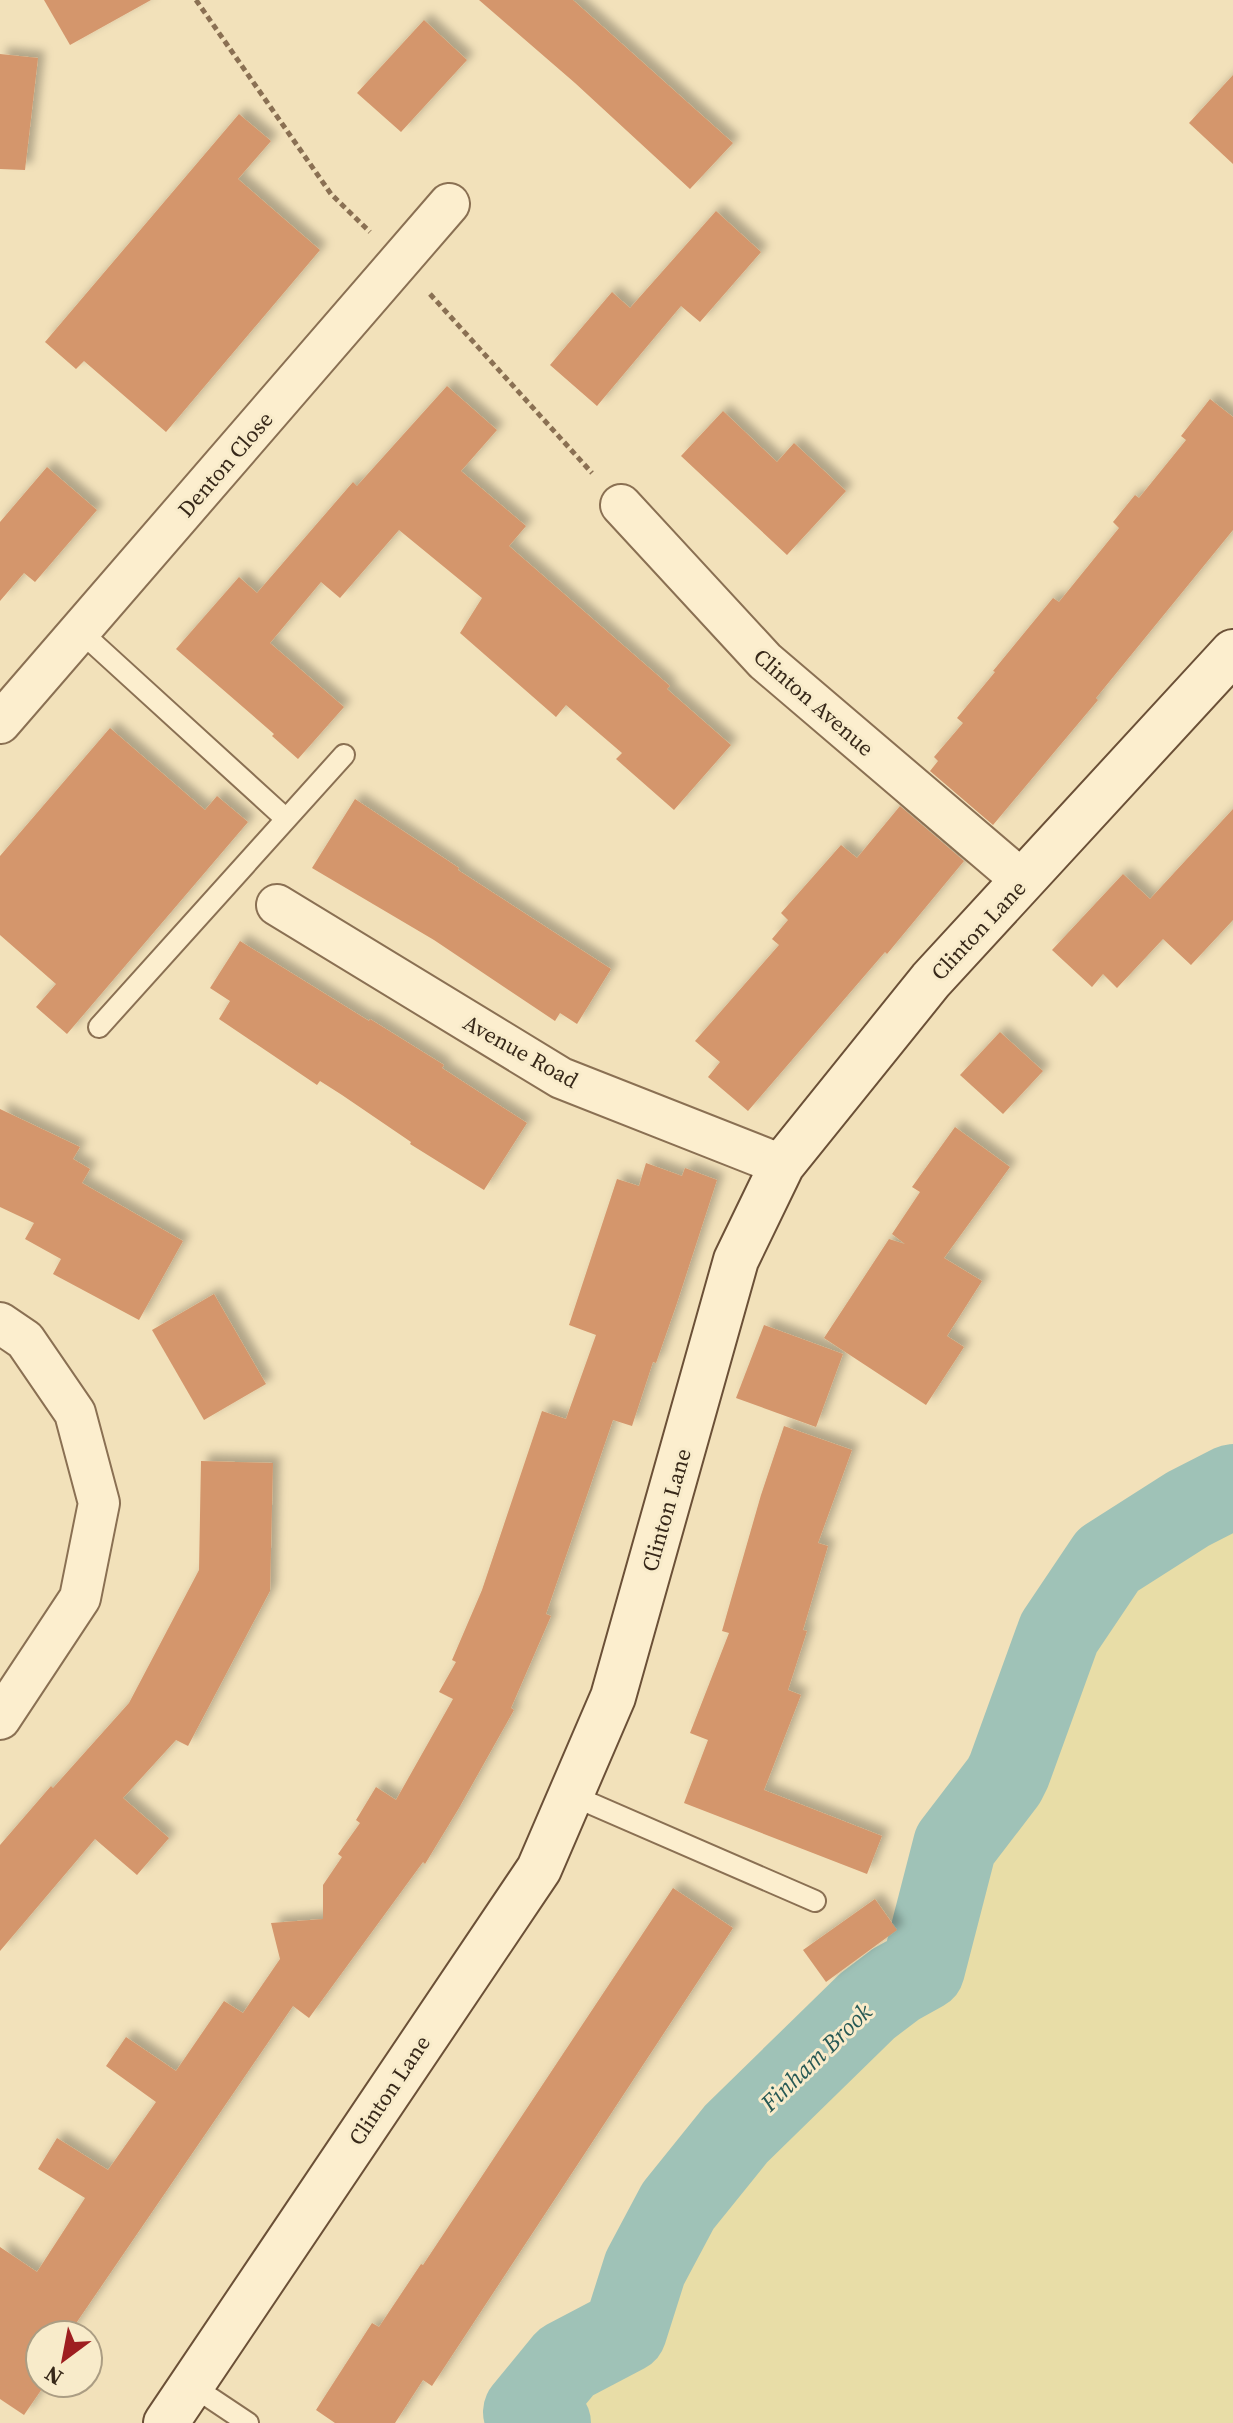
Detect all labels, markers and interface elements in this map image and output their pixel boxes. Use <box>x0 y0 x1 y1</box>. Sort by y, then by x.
street label: Denton Close <box>171 405 279 523</box>
street label: Clinton Avenue <box>748 641 880 763</box>
street label: Clinton Lane <box>924 873 1032 987</box>
street label: Avenue Road <box>458 1007 584 1095</box>
street label: Clinton Lane <box>634 1445 698 1575</box>
water label: Finham Brook <box>753 1995 879 2119</box>
street label: Clinton Lane <box>341 2029 437 2151</box>
north arrow <box>24 2319 104 2399</box>
text: N <box>39 2359 68 2393</box>

